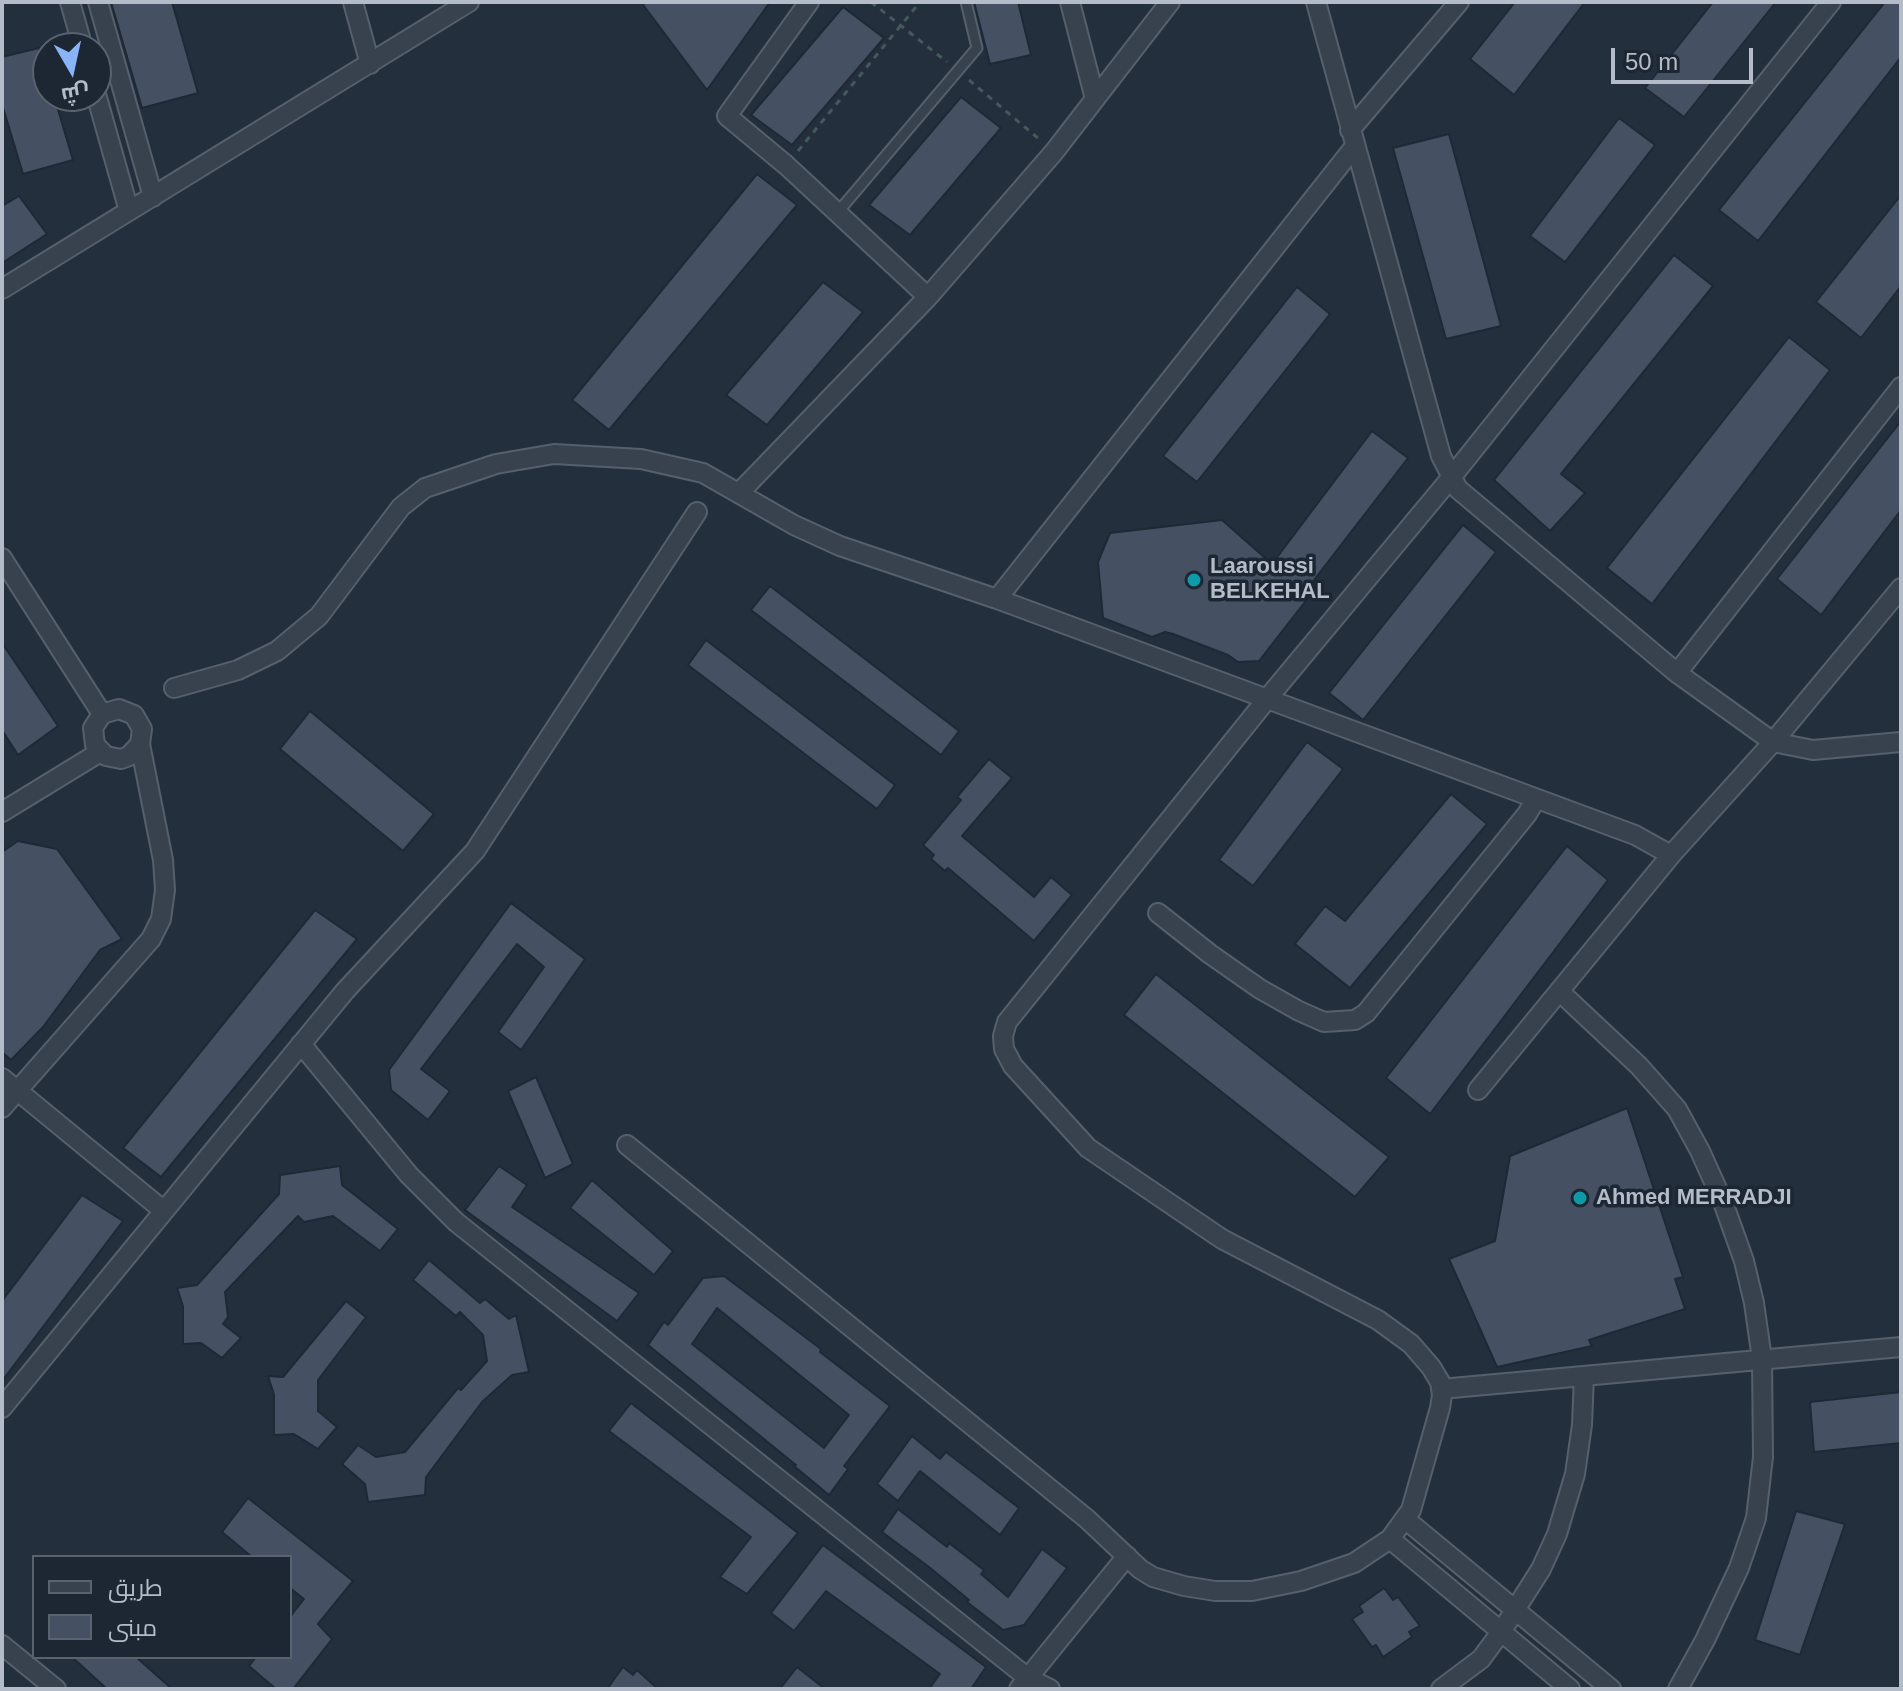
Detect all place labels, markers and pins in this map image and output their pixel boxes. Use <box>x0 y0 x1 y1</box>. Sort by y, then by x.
place label: Laaroussi BELKEHAL <box>1210 554 1330 606</box>
marker: Laaroussi BELKEHAL <box>1185 571 1203 589</box>
place label: Ahmed MERRADJI <box>1596 1185 1792 1211</box>
marker: Ahmed MERRADJI <box>1571 1189 1589 1207</box>

